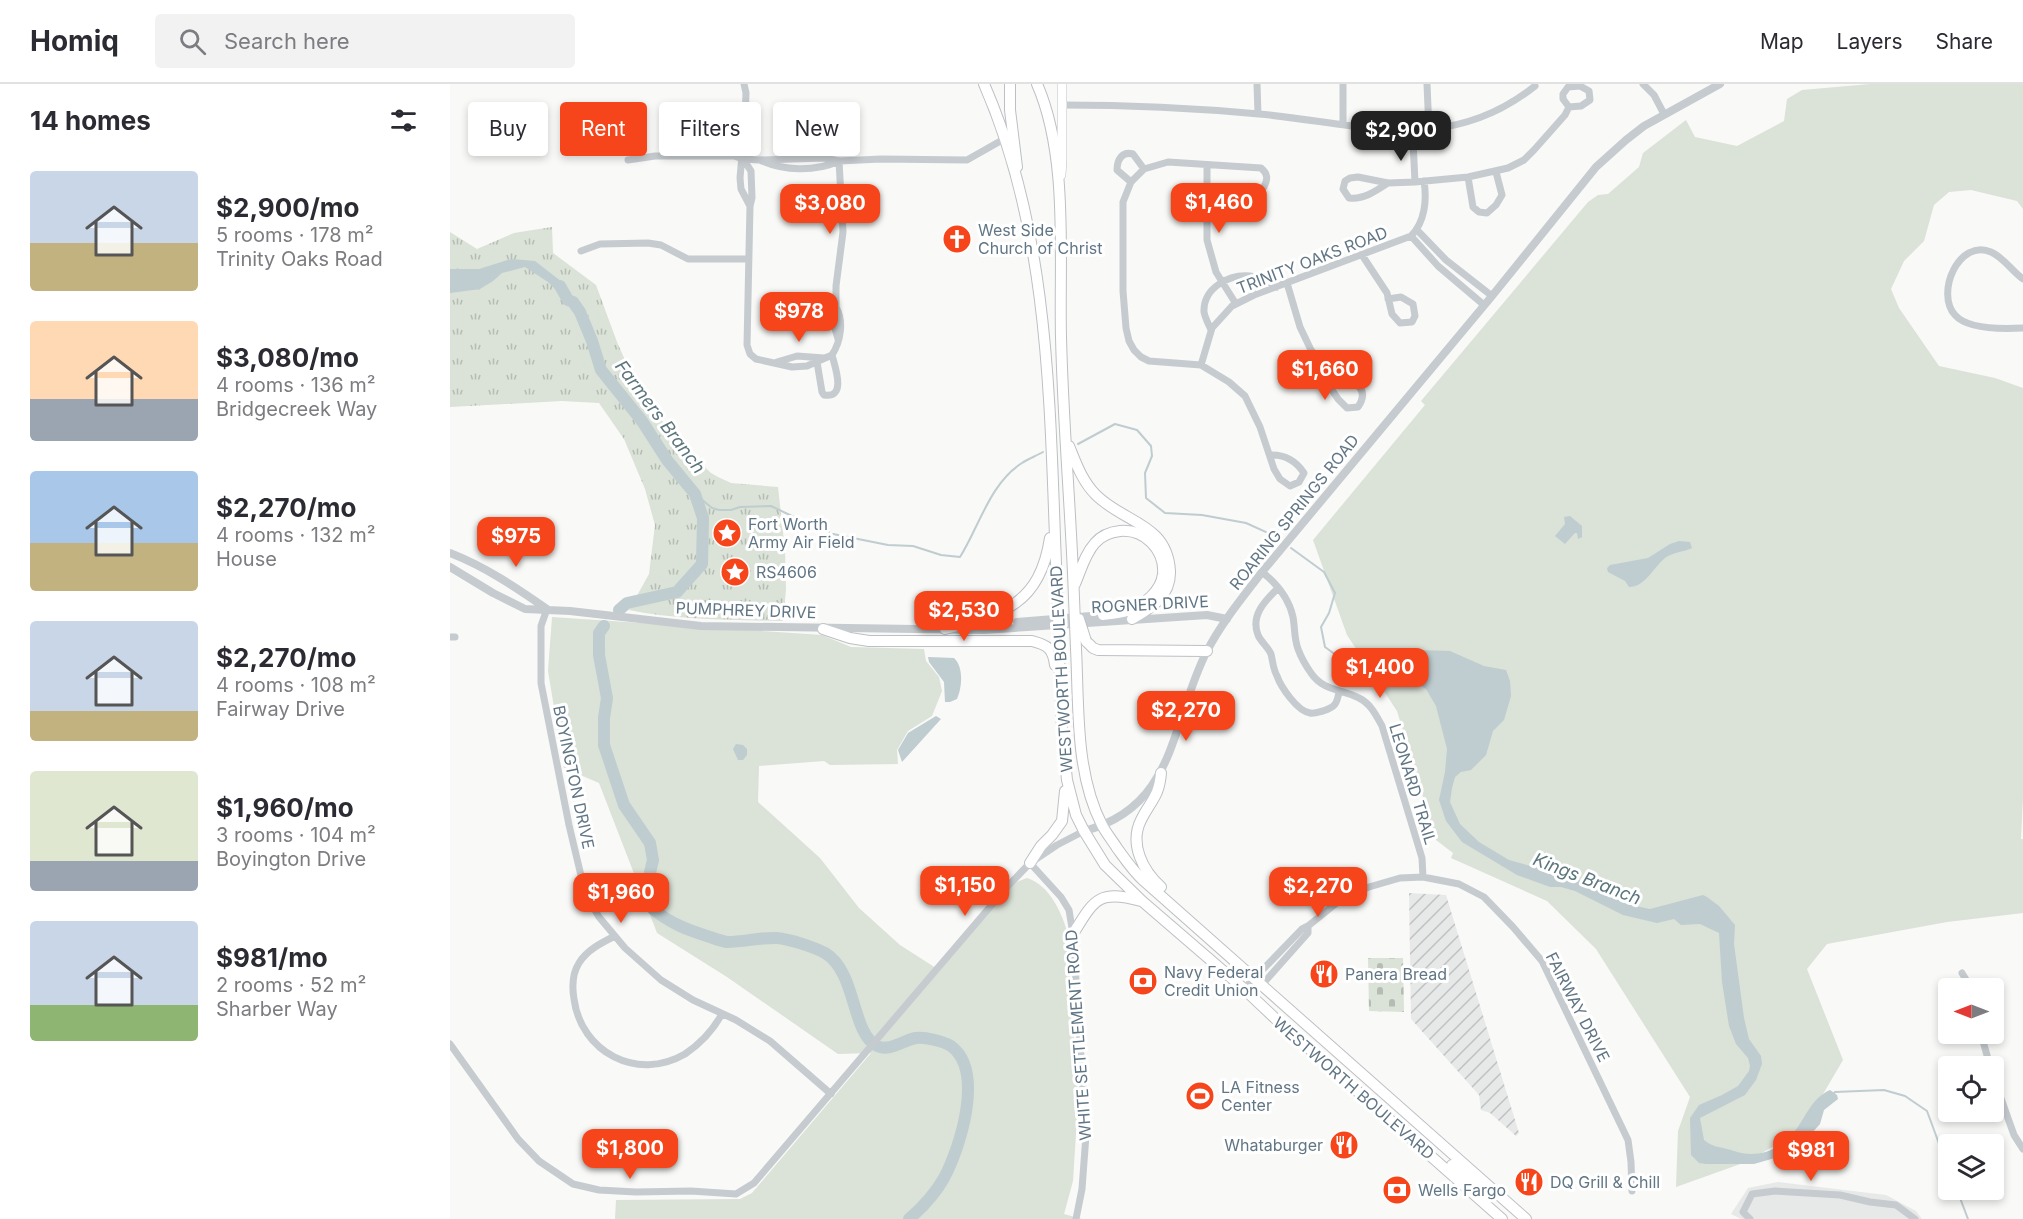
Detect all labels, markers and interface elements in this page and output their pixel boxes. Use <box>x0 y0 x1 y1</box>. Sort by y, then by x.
search box <box>155 14 575 68</box>
text: Homiq <box>30 24 119 58</box>
icon: search <box>176 25 209 58</box>
text: Search here <box>224 28 350 54</box>
text: Map <box>1760 29 1804 54</box>
text: Layers <box>1837 29 1903 54</box>
text: Share <box>1936 29 1993 54</box>
chip: Buy <box>468 102 548 156</box>
chip: Rent <box>560 102 647 156</box>
chip: Filters <box>659 102 761 156</box>
chip: New <box>773 102 860 156</box>
icon: filters <box>387 104 420 137</box>
text: 14 homes <box>30 105 151 136</box>
pin: $2,900 <box>1352 111 1450 162</box>
text: $2,900 <box>1365 118 1437 142</box>
pin: $1,460 <box>1170 183 1268 234</box>
pin: $3,080 <box>781 184 879 235</box>
text: $1,460 <box>1185 190 1253 214</box>
text: $3,080 <box>794 191 866 215</box>
text: $2,900/mo <box>216 192 359 223</box>
icon: home <box>78 195 150 267</box>
place label: West Side Church of Christ <box>978 220 1102 258</box>
street label: TRINITY OAKS ROAD <box>1234 222 1390 298</box>
text: 5 rooms · 178 m² <box>216 223 374 247</box>
church icon: West Side Church of Christ <box>941 223 973 255</box>
text: Trinity Oaks Road <box>216 247 383 271</box>
pin: $978 <box>763 292 835 343</box>
text: $978 <box>774 299 824 323</box>
text: $3,080/mo <box>216 342 359 373</box>
icon: home <box>78 345 150 417</box>
pin: $1,660 <box>1276 350 1374 401</box>
water label: Farmers Branch <box>611 356 710 477</box>
text: $1,660 <box>1291 357 1359 381</box>
text: 4 rooms · 136 m² <box>216 373 376 397</box>
text: Bridgecreek Way <box>216 397 377 421</box>
street label: ROARING SPRINGS ROAD <box>1225 430 1363 594</box>
text: $2,270/mo <box>216 492 356 523</box>
icon: home <box>78 495 150 567</box>
place label: Fort Worth Army Air Field <box>748 514 854 552</box>
pin: $975 <box>480 517 552 568</box>
place icon: Fort Worth Army Air Field <box>711 517 743 549</box>
text: 4 rooms · 132 m² <box>216 523 375 547</box>
text: $975 <box>491 524 541 548</box>
text: House <box>216 547 277 571</box>
place icon: RS4606 <box>719 556 751 588</box>
place label: RS4606 <box>756 562 817 582</box>
street label: WESTWORTH BOULEVARD <box>1046 565 1076 773</box>
pin: $2,530 <box>915 591 1013 642</box>
street label: ROGNER DRIVE <box>1091 591 1209 617</box>
street label: PUMPHREY DRIVE <box>675 598 817 622</box>
text: $2,530 <box>928 598 1000 622</box>
text: $2,270/mo <box>216 642 356 673</box>
icon: home <box>78 645 150 717</box>
pin: $1,400 <box>1331 648 1429 699</box>
text: $1,400 <box>1346 655 1414 679</box>
text: 4 rooms · 108 m² <box>216 673 376 697</box>
pin: $2,270 <box>1137 691 1235 742</box>
text: Fairway Drive <box>216 697 345 721</box>
text: $2,270 <box>1151 698 1221 722</box>
street label: BOYINGTON DRIVE <box>549 703 599 851</box>
street label: LEONARD TRAIL <box>1385 721 1441 847</box>
text: $1,960/mo <box>216 792 354 823</box>
icon: home <box>78 795 150 867</box>
text: 3 rooms · 104 m² <box>216 823 376 847</box>
text: Boyington Drive <box>216 847 366 871</box>
water label: Kings Branch <box>1530 848 1644 909</box>
pin: $1,150 <box>916 866 1014 917</box>
pin: $2,270 <box>1269 867 1367 918</box>
pin: $1,960 <box>572 873 670 924</box>
text: $1,150 <box>934 873 996 897</box>
text: $2,270 <box>1283 874 1353 898</box>
text: $1,960 <box>587 880 655 904</box>
street label: WHITE SETTLEMENT ROAD <box>1061 929 1095 1141</box>
text: $981/mo <box>216 942 328 973</box>
icon: home <box>78 945 150 1017</box>
street label: FAIRWAY DRIVE <box>1542 949 1614 1065</box>
restaurant icon: Panera Bread <box>1308 958 1340 990</box>
place label: Navy Federal Credit Union <box>1164 962 1263 1000</box>
place label: Panera Bread <box>1345 964 1447 984</box>
bank icon: Navy Federal Credit Union <box>1127 965 1159 997</box>
text: 2 rooms · 52 m² <box>216 973 366 997</box>
north arrow <box>1938 978 2004 1044</box>
map controls <box>1938 978 2004 1200</box>
text: Sharber Way <box>216 997 338 1021</box>
street label: WESTWORTH BOULEVARD <box>1269 1013 1439 1163</box>
button: locate <box>1938 1056 2004 1122</box>
place label: LA Fitness Center <box>1221 1077 1300 1115</box>
sports icon: LA Fitness Center <box>1184 1080 1216 1112</box>
pin: $1,800 <box>581 1129 679 1180</box>
restaurant icon: Whataburger <box>1328 1129 1360 1161</box>
pin: $981 <box>1775 1131 1847 1182</box>
button: layers <box>1938 1134 2004 1200</box>
place label: Whataburger <box>1224 1135 1323 1155</box>
text: $1,800 <box>596 1136 664 1160</box>
text: $981 <box>1787 1138 1835 1162</box>
restaurant icon: DQ Grill & Chill <box>1513 1166 1545 1198</box>
place label: DQ Grill & Chill <box>1550 1172 1660 1192</box>
bank icon: Wells Fargo <box>1381 1174 1413 1206</box>
place label: Wells Fargo <box>1418 1180 1506 1200</box>

